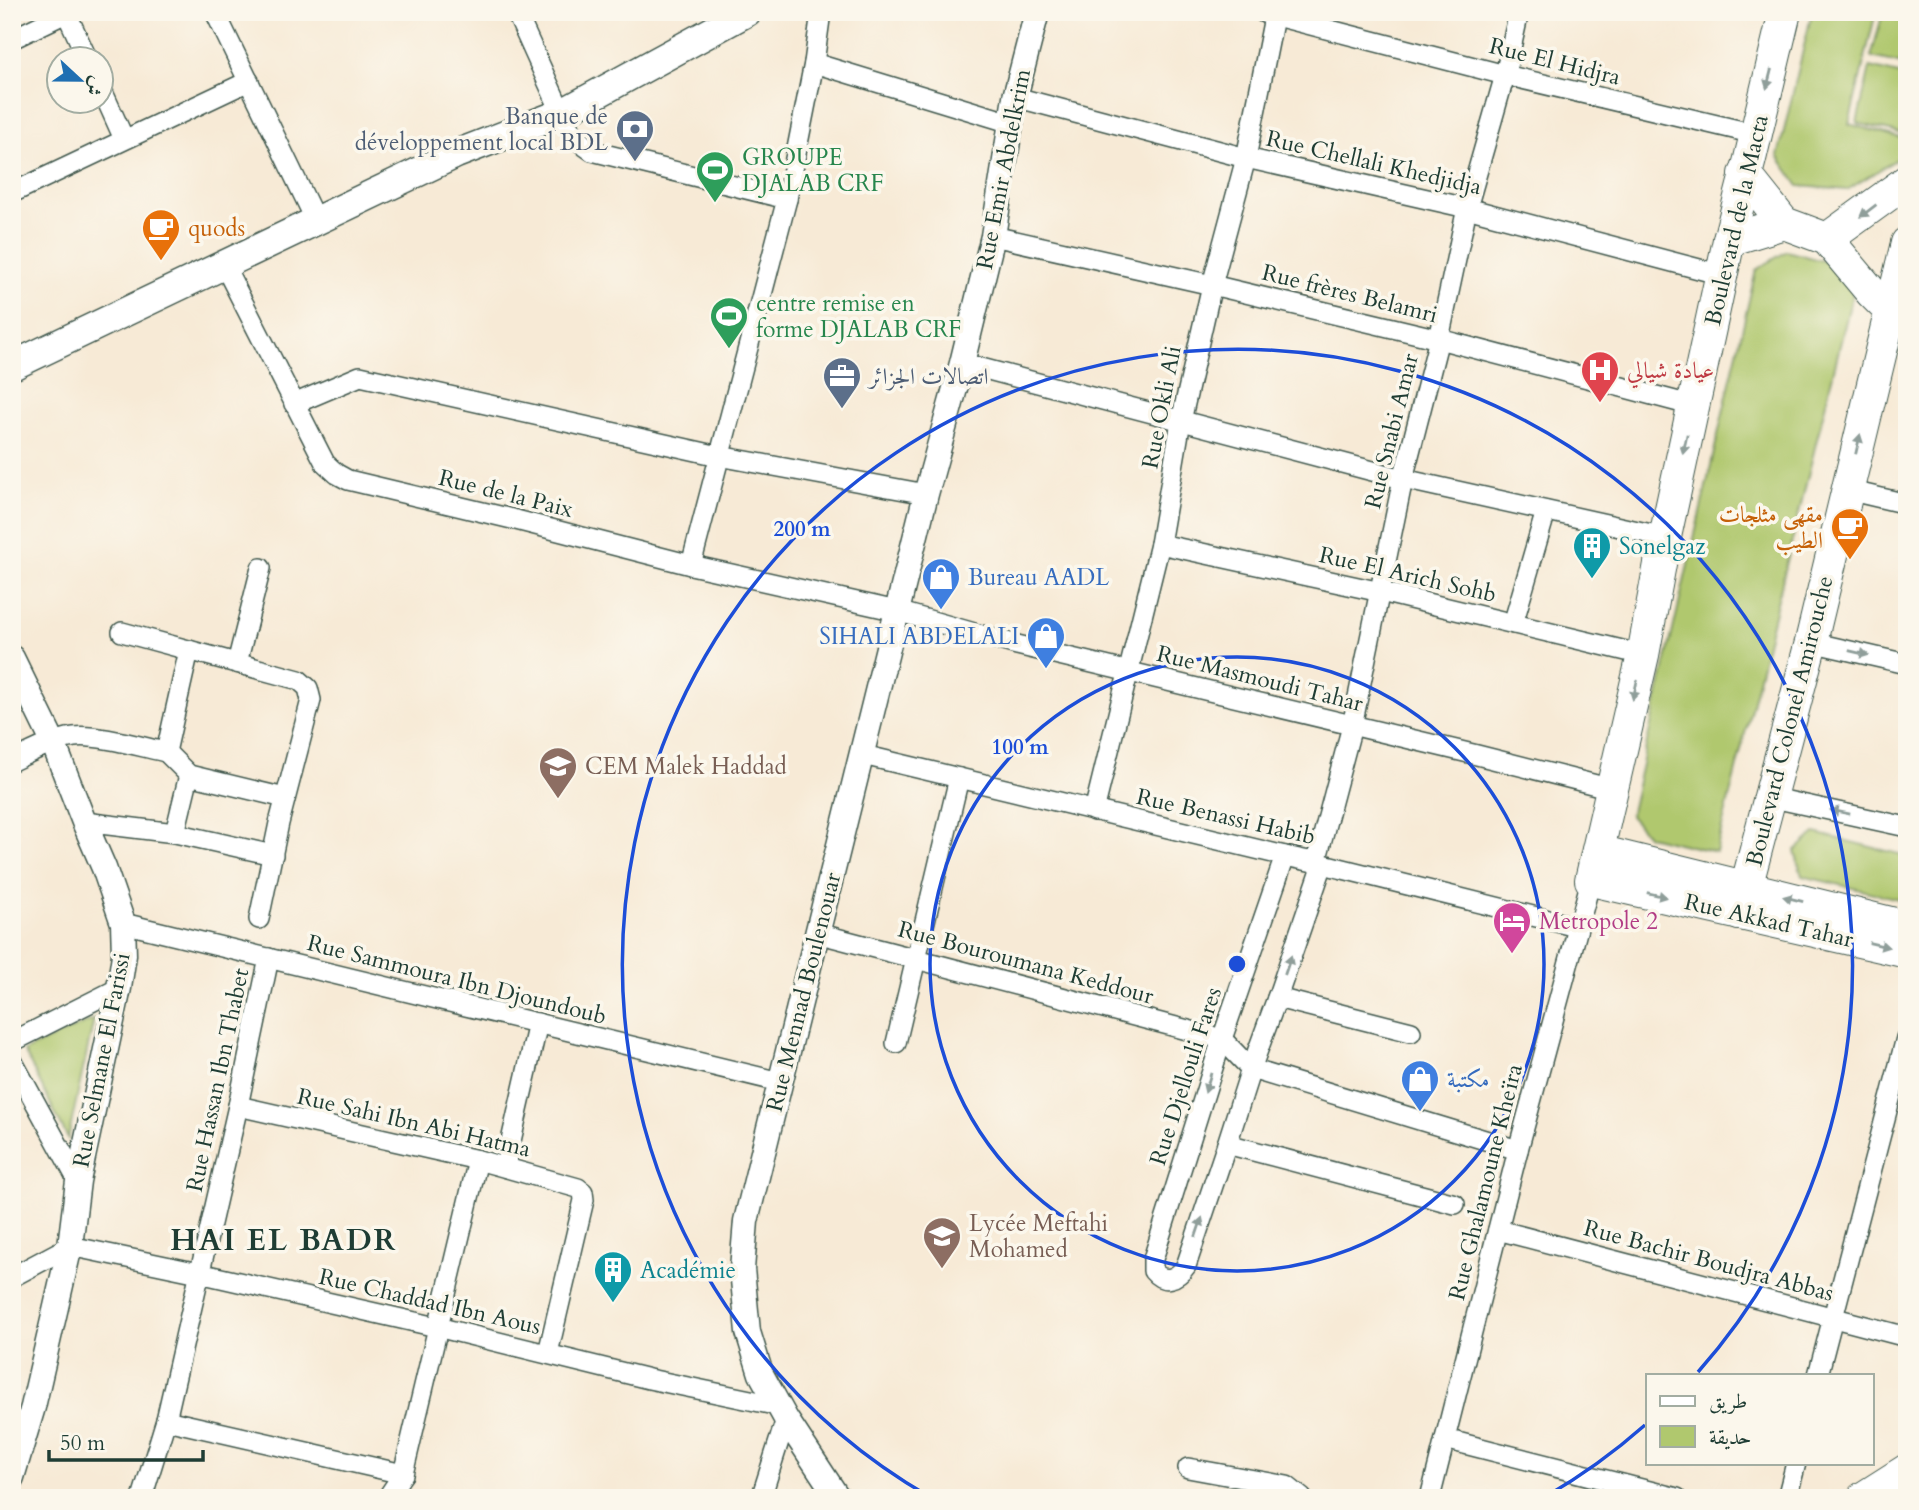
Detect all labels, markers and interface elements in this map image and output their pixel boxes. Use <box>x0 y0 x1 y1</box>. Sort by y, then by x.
street label: Rue El Hidjra <box>1486 30 1624 93</box>
north arrow <box>46 46 116 116</box>
street label: Rue Emir Abdelkrim <box>969 66 1038 272</box>
one-way arrow <box>1763 68 1774 90</box>
text: ش <box>79 72 110 100</box>
place label: Banque de développement local BDL <box>355 101 608 158</box>
bank icon: Banque de développement local BDL <box>614 108 656 163</box>
street label: Boulevard de la Macta <box>1697 112 1776 329</box>
street label: Rue Chellali Khedjidja <box>1263 123 1485 202</box>
place label: GROUPE DJALAB CRF <box>742 142 884 199</box>
sports icon: GROUPE DJALAB CRF <box>694 149 736 204</box>
one-way arrow <box>1859 204 1877 219</box>
cafe icon: quods <box>140 207 182 262</box>
place label: quods <box>188 213 245 244</box>
street label: Rue frères Belamri <box>1259 257 1441 330</box>
place label: centre remise en forme DJALAB CRF <box>756 288 961 345</box>
sports icon: centre remise en forme DJALAB CRF <box>708 295 750 350</box>
street label: Rue Okli Ali <box>1134 343 1189 471</box>
hospital icon: عيادة شيالي <box>1579 349 1621 404</box>
street label: Rue Snabi Amar <box>1357 350 1426 512</box>
office icon: اتصالات الجزائر <box>821 355 863 410</box>
place label: عيادة شيالي <box>1627 355 1714 389</box>
place label: اتصالات الجزائر <box>867 361 988 392</box>
one-way arrow <box>1680 433 1691 455</box>
one-way arrow <box>1853 433 1864 455</box>
street label: Rue de la Paix <box>435 462 577 525</box>
place label: مقهى مثلجات الطيب <box>1719 499 1823 556</box>
cafe icon: مقهى مثلجات الطيب <box>1829 506 1871 561</box>
text: 200 m <box>773 515 831 544</box>
building icon: Sonelgaz <box>1571 525 1613 580</box>
place label: Sonelgaz <box>1619 531 1705 562</box>
street label: Rue El Arich Sohb <box>1316 539 1499 610</box>
shop icon: Bureau AADL <box>920 556 962 611</box>
place label: Bureau AADL <box>968 562 1109 593</box>
street label: Boulevard Colonel Amirouche <box>1738 573 1841 870</box>
shop icon: SIHALI ABDELALI <box>1025 615 1067 670</box>
place label: SIHALI ABDELALI <box>819 621 1019 652</box>
street label: Rue Masmoudi Tahar <box>1153 638 1367 719</box>
one-way arrow <box>1848 648 1870 659</box>
one-way arrow <box>1629 679 1640 701</box>
text: 100 m <box>991 733 1049 762</box>
school or university icon: CEM Malek Haddad <box>537 745 579 800</box>
place label: CEM Malek Haddad <box>585 751 788 782</box>
street label: Rue Benassi Habib <box>1133 781 1318 852</box>
one-way arrow <box>1829 806 1851 817</box>
street label: Rue Mennad Boulenouar <box>759 869 848 1115</box>
street label: Rue Akkad Tahar <box>1681 886 1857 955</box>
one-way arrow <box>1646 890 1668 901</box>
one-way arrow <box>1782 893 1804 904</box>
hotel icon: Metropole 2 <box>1491 900 1533 955</box>
place label: Metropole 2 <box>1539 906 1658 937</box>
street label: Rue Bouroumana Keddour <box>895 913 1158 1012</box>
street label: Rue Sammoura Ibn Djoundoub <box>304 927 610 1032</box>
one-way arrow <box>1868 940 1890 951</box>
street label: Rue Selmane El Farissi <box>65 950 138 1170</box>
centre of rings <box>1225 952 1249 976</box>
one-way arrow <box>1283 955 1294 976</box>
street label: Rue Hassan Ibn Thabet <box>179 965 256 1195</box>
street label: Rue Djellouli Fares <box>1142 983 1229 1169</box>
shop icon: مكتبة <box>1399 1058 1441 1113</box>
street label: Rue Ghalamoune Kheïra <box>1441 1061 1530 1303</box>
place label: مكتبة <box>1447 1064 1489 1095</box>
one-way arrow <box>1202 1073 1212 1094</box>
street label: Rue Sahi Ibn Abi Hatma <box>294 1081 534 1164</box>
place label: Lycée Meftahi Mohamed <box>969 1208 1108 1265</box>
street label: Rue Bachir Boudjra Abbas <box>1580 1212 1837 1309</box>
school or university icon: Lycée Meftahi Mohamed <box>921 1215 963 1270</box>
one-way arrow <box>1194 1216 1205 1237</box>
district label: HAI EL BADR <box>170 1220 398 1261</box>
building icon: Académie <box>592 1249 634 1304</box>
place label: Académie <box>640 1255 736 1286</box>
street label: Rue Chaddad Ibn Aous <box>316 1261 544 1342</box>
legend <box>1646 1374 1874 1464</box>
text: طريق <box>1709 1387 1747 1416</box>
scale bar <box>49 1419 203 1463</box>
text: حديقة <box>1709 1423 1752 1452</box>
text: 50 m <box>60 1429 105 1458</box>

